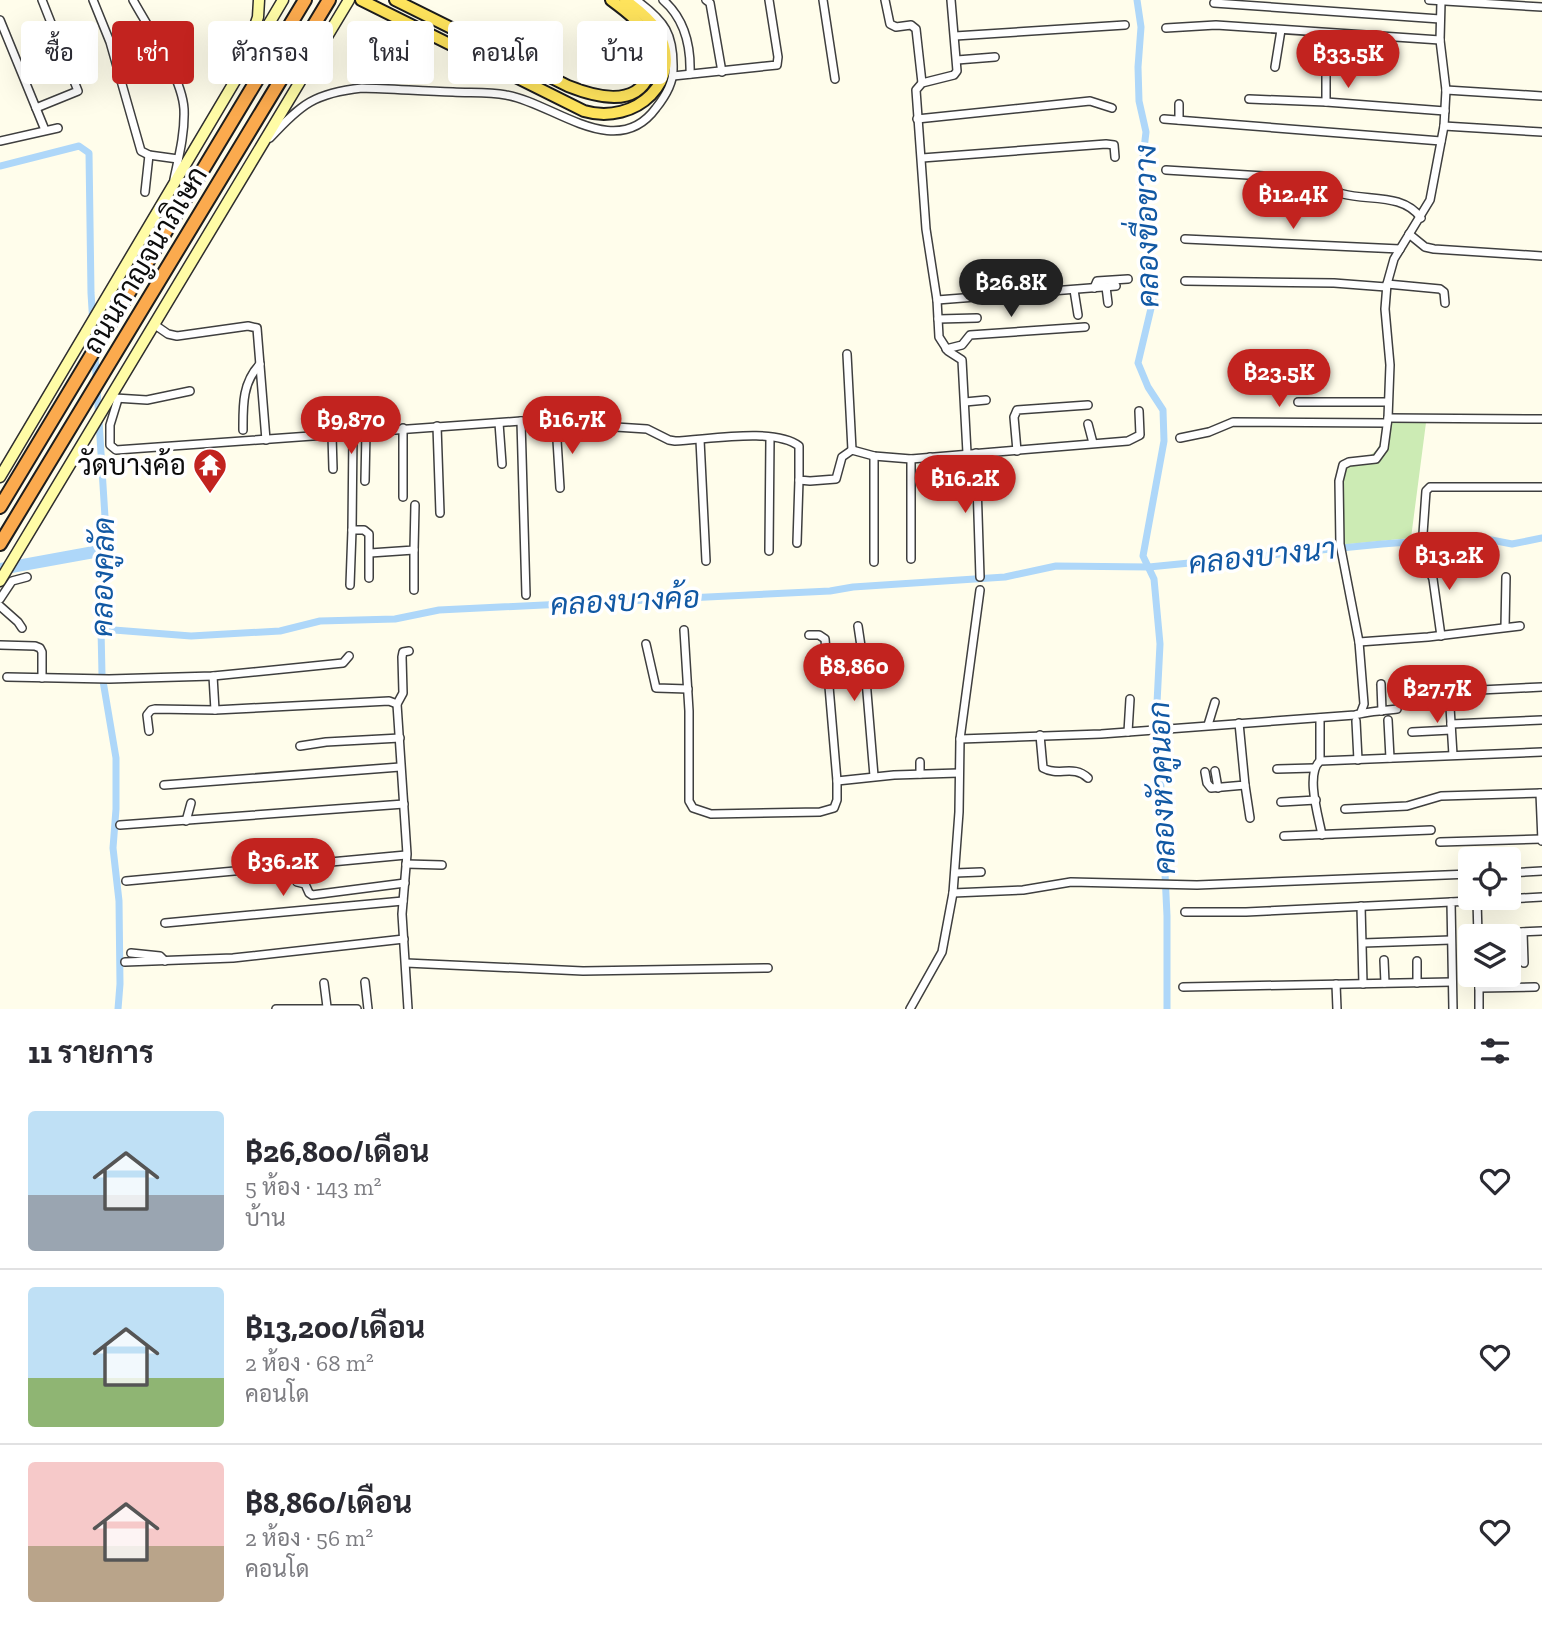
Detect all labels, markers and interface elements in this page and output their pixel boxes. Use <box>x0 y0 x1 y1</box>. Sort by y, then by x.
chip: ซื้อ <box>21 21 98 84</box>
chip: เช่า <box>112 21 194 84</box>
chip: ตัวกรอง <box>208 21 333 84</box>
chip: ใหม่ <box>347 21 434 84</box>
chip: คอนโด <box>448 21 563 84</box>
chip: บ้าน <box>577 21 667 84</box>
pin: ฿33.5K <box>1291 31 1405 90</box>
text: ฿33.5K <box>1312 39 1384 67</box>
water label: คลองขื่อขวาง <box>1120 144 1166 308</box>
street label: ถนนกาญจนาภิเษก <box>76 160 215 360</box>
pin: ฿12.4K <box>1236 172 1350 231</box>
text: ฿12.4K <box>1258 180 1328 208</box>
pin: ฿26.8K <box>954 260 1068 319</box>
text: ฿26.8K <box>975 268 1047 296</box>
pin: ฿23.5K <box>1222 350 1336 409</box>
text: ฿23.5K <box>1243 358 1315 386</box>
pin: ฿9,870 <box>294 396 408 456</box>
pin: ฿16.7K <box>515 396 629 456</box>
text: ฿9,870 <box>317 405 385 433</box>
text: ฿16.7K <box>539 405 606 433</box>
temple icon: วัดบางค้อ <box>191 446 229 495</box>
place label: วัดบางค้อ <box>77 447 186 482</box>
pin: ฿16.2K <box>908 456 1022 515</box>
text: ฿16.2K <box>931 464 999 492</box>
water label: คลองคูลัด <box>83 517 124 637</box>
water label: คลองบางนา <box>1187 530 1337 582</box>
pin: ฿13.2K <box>1392 532 1506 592</box>
text: ฿13.2K <box>1415 541 1483 569</box>
water label: คลองบางค้อ <box>549 577 701 623</box>
pin: ฿8,860 <box>797 644 911 703</box>
text: ฿8,860 <box>819 652 889 680</box>
pin: ฿27.7K <box>1380 666 1494 725</box>
text: ฿27.7K <box>1403 674 1471 702</box>
water label: คลองหัวคูนอก <box>1140 701 1185 875</box>
pin: ฿36.2K <box>226 838 340 898</box>
text: ฿36.2K <box>247 847 319 875</box>
map controls <box>1458 847 1521 987</box>
button: locate <box>1458 847 1521 910</box>
button: layers <box>1458 924 1521 987</box>
icon: filters <box>1476 1032 1514 1070</box>
text: 11 รายการ <box>28 1035 154 1071</box>
text: ฿26,800/เดือน <box>245 1134 429 1170</box>
icon: home <box>84 1139 168 1223</box>
icon: heart <box>1476 1162 1514 1200</box>
text: 5 ห้อง · 143 m² <box>245 1173 382 1201</box>
text: บ้าน <box>245 1204 286 1232</box>
text: ฿13,200/เดือน <box>245 1310 425 1346</box>
icon: home <box>84 1315 168 1399</box>
icon: heart <box>1476 1338 1514 1376</box>
text: 2 ห้อง · 68 m² <box>245 1349 374 1377</box>
text: คอนโด <box>245 1380 309 1408</box>
text: ฿8,860/เดือน <box>245 1485 412 1521</box>
icon: home <box>84 1490 168 1574</box>
icon: heart <box>1476 1513 1514 1551</box>
text: 2 ห้อง · 56 m² <box>245 1524 373 1552</box>
text: คอนโด <box>245 1555 309 1583</box>

